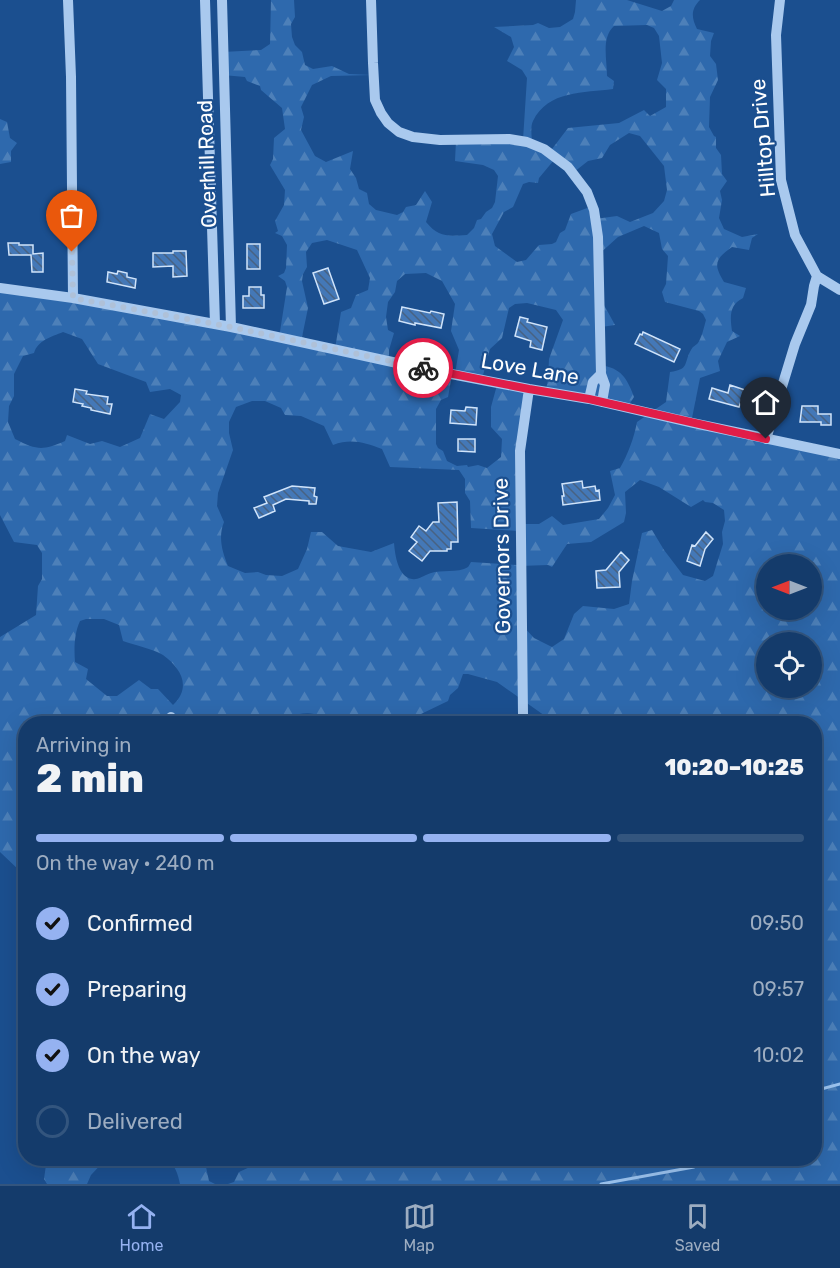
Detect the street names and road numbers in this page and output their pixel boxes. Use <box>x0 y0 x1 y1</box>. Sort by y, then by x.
street label: Hilltop Drive <box>745 78 780 198</box>
street label: Overhill Road <box>192 100 221 229</box>
street label: Love Lane <box>479 348 581 389</box>
street label: Governors Drive <box>488 478 515 634</box>

